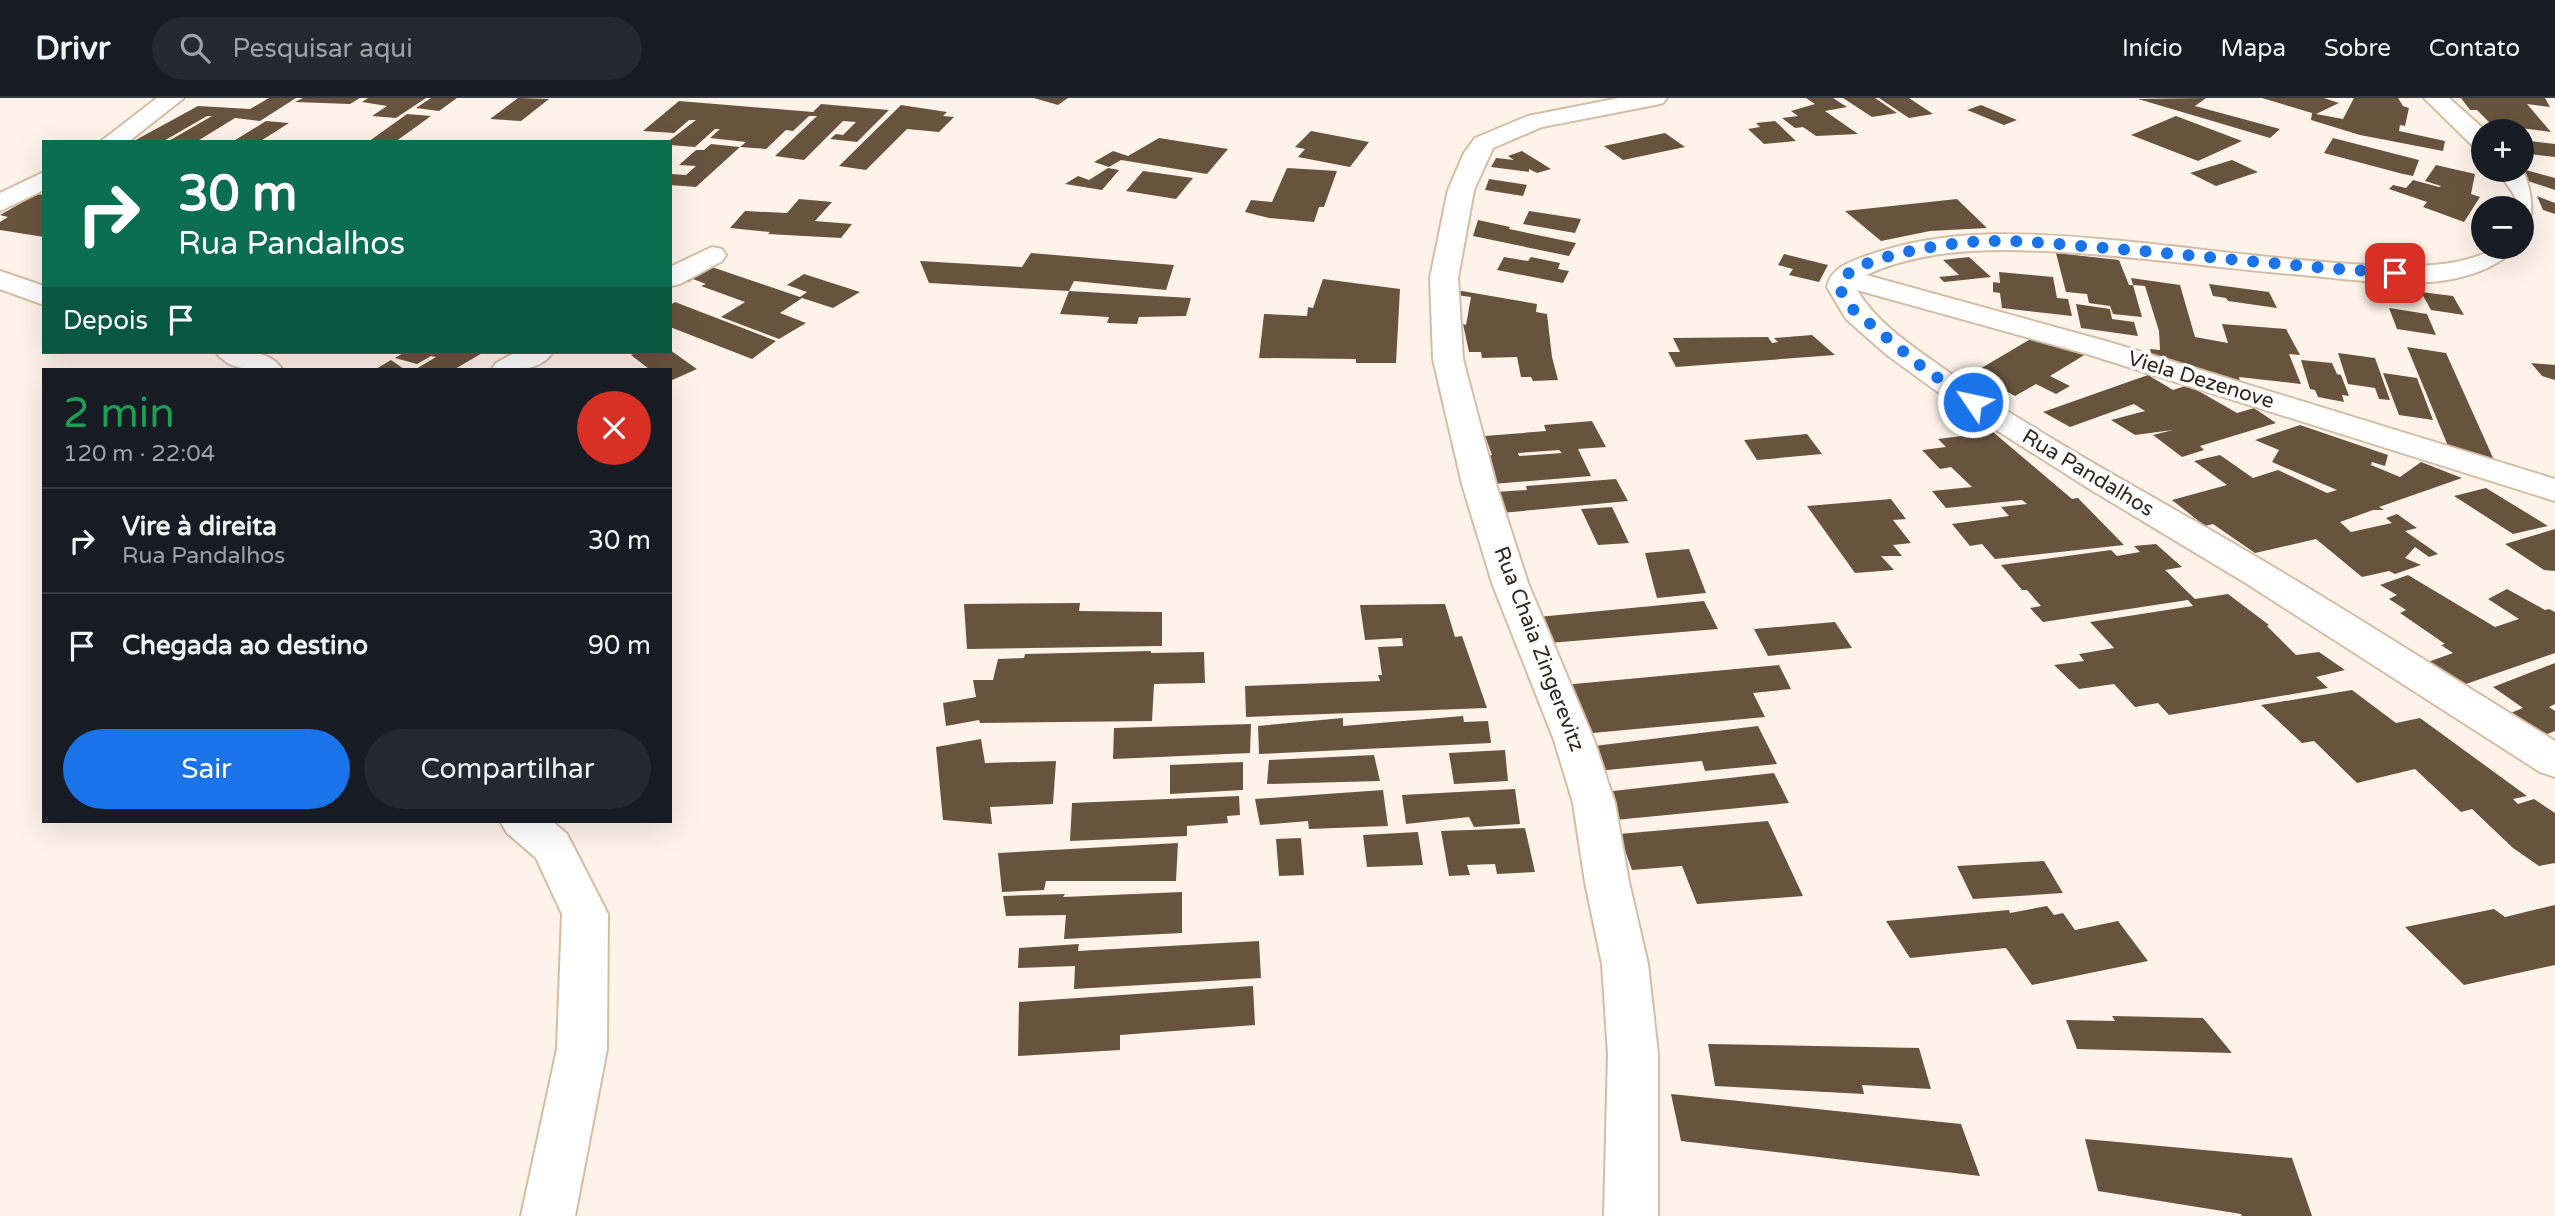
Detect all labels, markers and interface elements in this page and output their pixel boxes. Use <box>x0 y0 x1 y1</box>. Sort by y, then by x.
search box <box>152 17 642 80</box>
text: Drivr <box>35 29 110 68</box>
icon: search <box>176 29 214 67</box>
text: Pesquisar aqui <box>232 33 413 64</box>
text: Início <box>2122 34 2183 63</box>
text: Mapa <box>2221 34 2286 63</box>
text: Sobre <box>2324 34 2391 63</box>
text: Contato <box>2429 34 2520 63</box>
map controls <box>2471 119 2534 259</box>
button: + <box>2471 119 2534 182</box>
text: 30 m <box>178 165 297 224</box>
icon: right <box>63 168 154 259</box>
button: − <box>2471 196 2534 259</box>
text: Rua Pandalhos <box>178 225 405 263</box>
pin <box>2365 243 2425 303</box>
icon: arrive <box>2376 254 2414 292</box>
icon: arrive <box>162 301 200 339</box>
text: Depois <box>63 305 148 336</box>
street label: Viela Dezenove <box>2125 346 2277 414</box>
position arrow <box>1936 365 2010 439</box>
text: 2 min <box>63 388 175 439</box>
button: close <box>577 391 651 465</box>
street label: Rua Pandalhos <box>2018 424 2158 522</box>
text: 120 m · 22:04 <box>63 440 215 468</box>
text: Vire à direita <box>122 511 277 542</box>
icon: right <box>63 522 101 560</box>
text: 30 m <box>588 525 651 556</box>
text: Rua Pandalhos <box>122 542 285 570</box>
street label: Rua Chaia Zingerevitz <box>1488 543 1590 755</box>
icon: arrive <box>63 627 101 665</box>
text: Chegada ao destino <box>122 630 368 661</box>
text: 90 m <box>588 630 651 661</box>
button: Sair <box>63 729 350 809</box>
button: Compartilhar <box>364 729 651 809</box>

